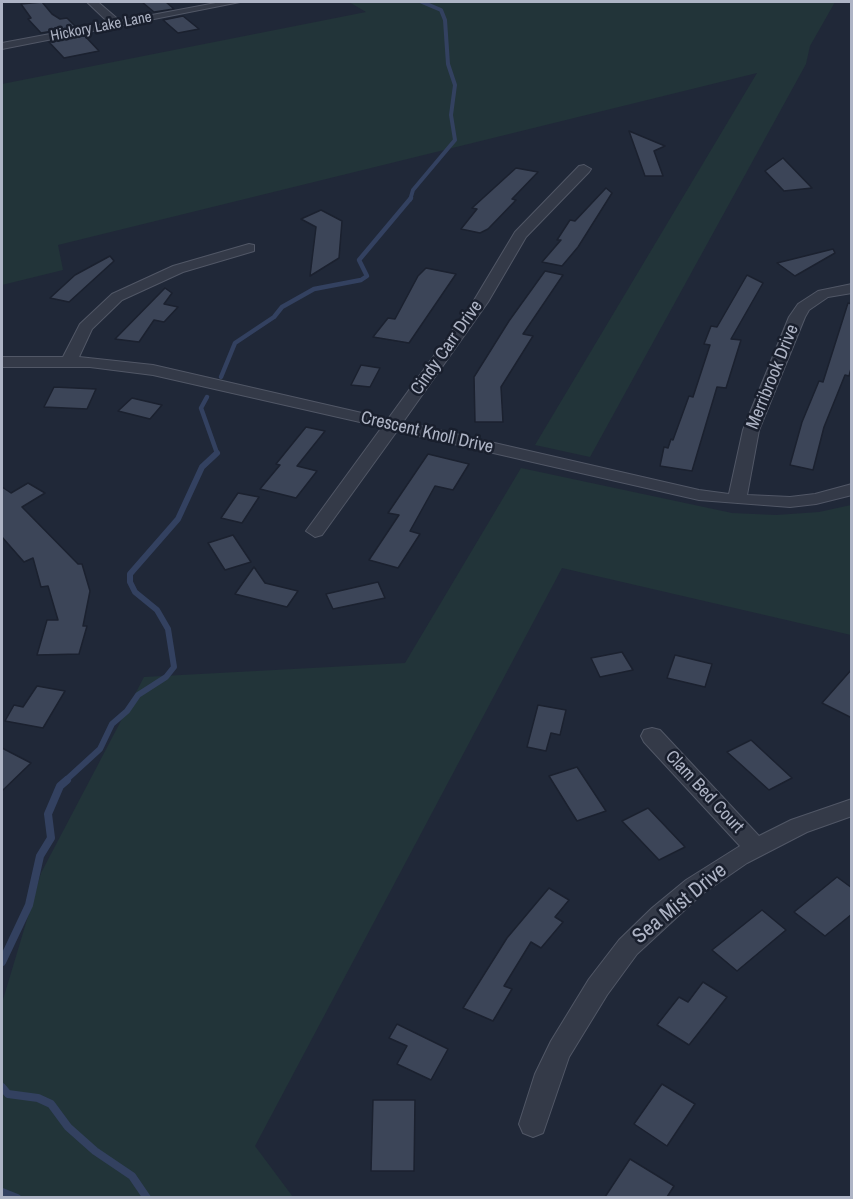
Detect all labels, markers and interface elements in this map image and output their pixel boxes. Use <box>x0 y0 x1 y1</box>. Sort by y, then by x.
street label: Hickory Lake Lane <box>49 8 153 46</box>
street label: Cindy Carr Drive <box>406 296 488 400</box>
street label: Merribrook Drive <box>742 322 804 432</box>
street label: Crescent Knoll Drive <box>359 407 495 459</box>
street label: Clam Bed Court <box>660 746 748 838</box>
street label: Sea Mist Drive <box>628 858 732 950</box>

